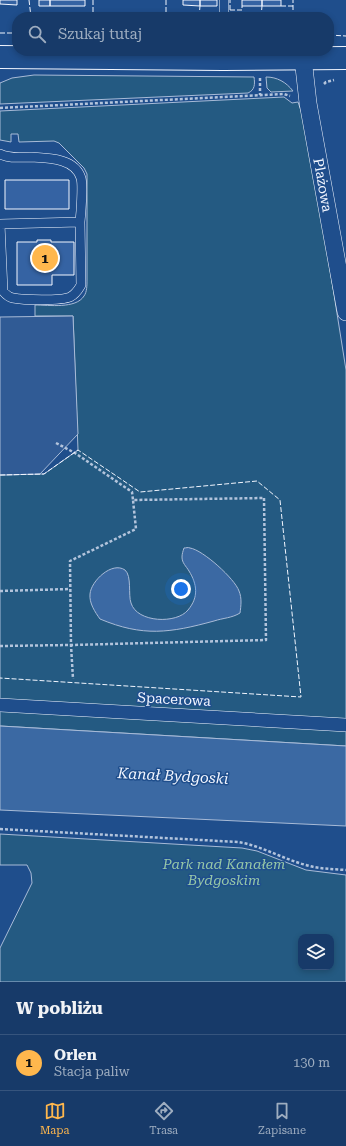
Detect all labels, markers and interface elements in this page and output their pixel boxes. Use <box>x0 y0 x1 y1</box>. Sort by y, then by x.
search box <box>12 12 334 56</box>
icon: search <box>26 23 48 45</box>
text: Szukaj tutaj <box>58 25 142 43</box>
street label: Plażowa <box>310 157 336 214</box>
pin: 1 <box>32 243 58 273</box>
your location <box>171 579 191 599</box>
street label: Spacerowa <box>137 689 212 709</box>
water label: Kanał Bydgoski <box>116 764 229 788</box>
park label: Park nad Kanałem Bydgoskim <box>162 856 285 888</box>
map controls <box>298 934 334 970</box>
button: layers <box>298 934 334 970</box>
text: W pobliżu <box>16 998 103 1018</box>
text: Orlen <box>54 1046 97 1064</box>
text: 1 <box>25 1055 33 1070</box>
text: 130 m <box>293 1055 330 1070</box>
text: Stacja paliw <box>54 1064 129 1079</box>
tab: Mapa <box>40 1100 69 1137</box>
tab: Trasa <box>149 1100 178 1137</box>
tab: Zapisane <box>258 1100 306 1137</box>

